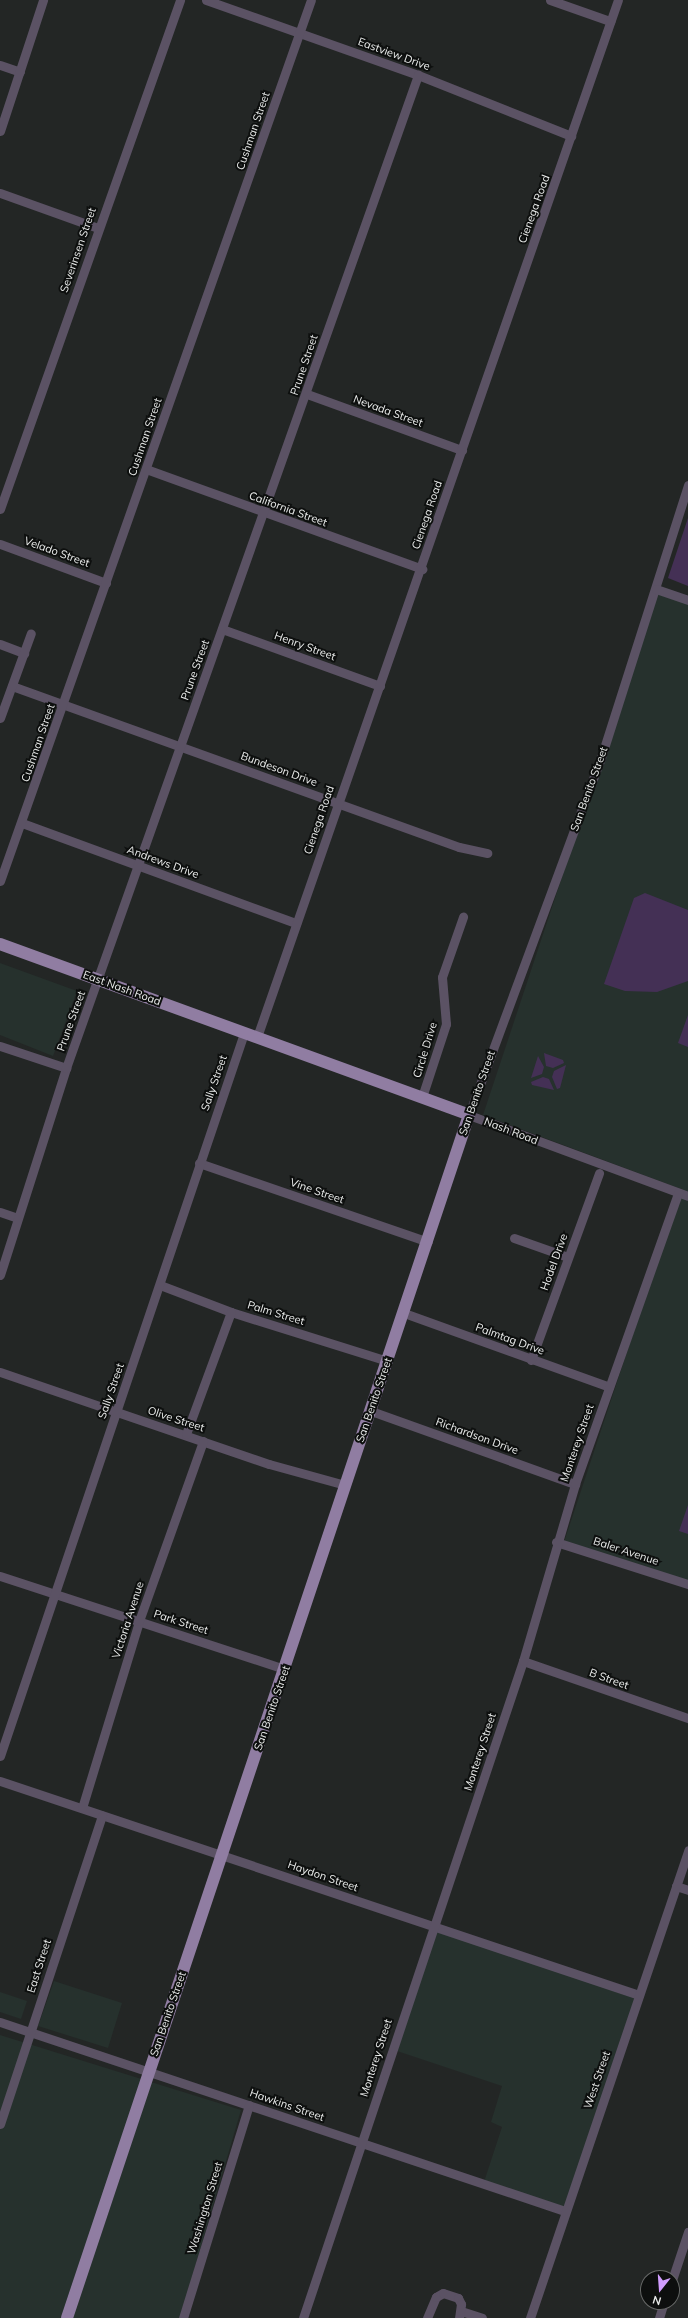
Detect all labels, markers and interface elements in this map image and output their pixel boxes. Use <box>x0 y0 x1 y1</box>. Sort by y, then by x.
street label: Eastview Drive <box>356 35 432 73</box>
street label: Cushman Street <box>233 90 273 172</box>
street label: Cienega Road <box>516 173 552 245</box>
street label: Severinsen Street <box>57 206 99 294</box>
street label: Prune Street <box>287 333 321 397</box>
street label: Nevada Street <box>351 392 425 430</box>
street label: Cushman Street <box>125 396 165 478</box>
street label: Cienega Road <box>409 479 445 551</box>
street label: California Street <box>247 489 329 529</box>
street label: Velado Street <box>23 534 91 570</box>
street label: Henry Street <box>273 629 337 663</box>
street label: Prune Street <box>178 638 212 702</box>
street label: Cushman Street <box>18 702 58 784</box>
street label: San Benito Street <box>568 745 610 833</box>
street label: Bundeson Drive <box>239 749 319 789</box>
street label: Cienega Road <box>301 784 337 856</box>
street label: Andrews Drive <box>125 843 201 881</box>
street label: East Nash Road <box>81 968 163 1008</box>
street label: Prune Street <box>54 989 88 1053</box>
street label: Circle Drive <box>410 1021 440 1079</box>
street label: San Benito Street <box>456 1049 498 1137</box>
street label: Sally Street <box>198 1054 230 1112</box>
street label: Nash Road <box>482 1115 540 1147</box>
street label: Vine Street <box>288 1176 346 1206</box>
street label: Hodel Drive <box>538 1232 570 1292</box>
street label: Palm Street <box>246 1298 306 1328</box>
street label: Palmtag Drive <box>474 1320 546 1358</box>
street label: San Benito Street <box>353 1356 395 1444</box>
street label: Sally Street <box>95 1362 127 1420</box>
street label: Monterey Street <box>558 1403 596 1483</box>
street label: Olive Street <box>146 1404 206 1434</box>
street label: Richardson Drive <box>434 1415 520 1457</box>
street label: Baler Avenue <box>592 1534 660 1568</box>
street label: Victoria Avenue <box>109 1580 147 1660</box>
street label: Park Street <box>152 1607 210 1637</box>
street label: San Benito Street <box>251 1664 293 1752</box>
street label: B Street <box>588 1666 630 1692</box>
street label: Monterey Street <box>461 1711 499 1793</box>
street label: Haydon Street <box>286 1858 360 1894</box>
street label: East Street <box>24 1938 54 1994</box>
street label: San Benito Street <box>147 1970 189 2058</box>
street label: Monterey Street <box>357 2017 395 2099</box>
street label: West Street <box>581 2049 613 2111</box>
street label: Hawkins Street <box>248 2086 326 2124</box>
street label: Washington Street <box>185 2160 225 2256</box>
north arrow <box>640 2270 680 2310</box>
text: N <box>651 2293 663 2308</box>

